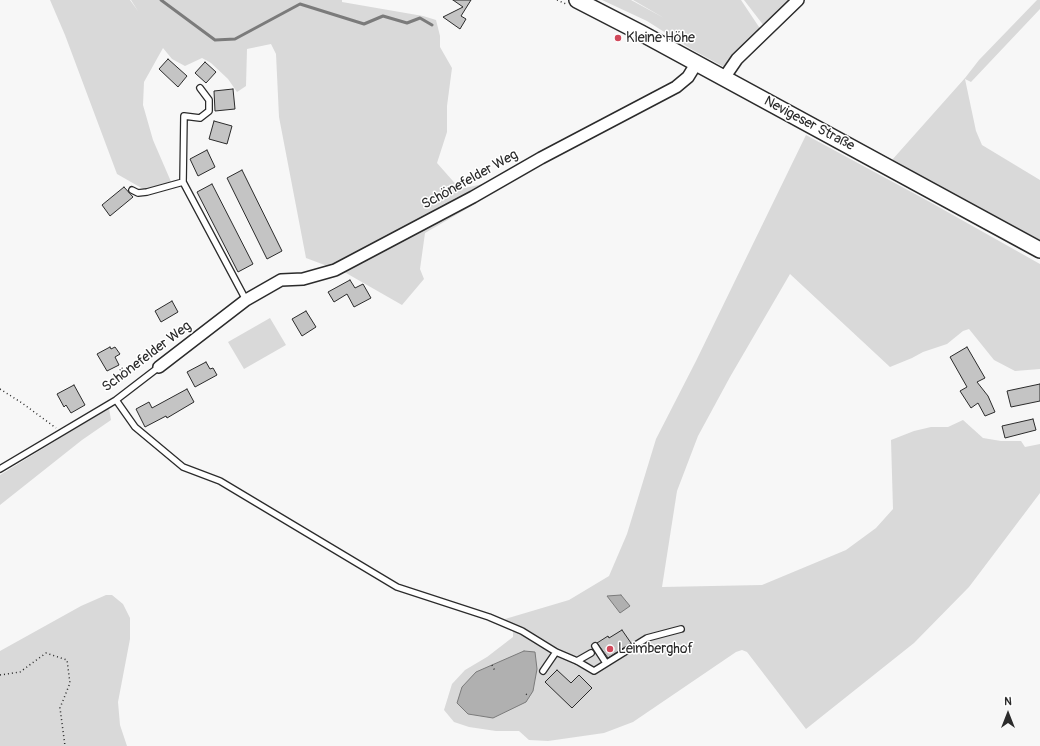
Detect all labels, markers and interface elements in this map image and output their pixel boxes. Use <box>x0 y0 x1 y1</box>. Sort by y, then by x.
place label: Kleine Höhe <box>626 30 695 46</box>
marker: Kleine Höhe <box>613 33 623 43</box>
street label: Nevigeser Straße <box>761 93 857 155</box>
street label: Schönefelder Weg <box>419 147 521 213</box>
street label: Schönefelder Weg <box>99 318 195 396</box>
place label: Leimberghof <box>618 641 693 657</box>
marker: Leimberghof <box>605 644 615 654</box>
north arrow <box>988 694 1028 734</box>
text: N <box>1004 695 1012 708</box>

